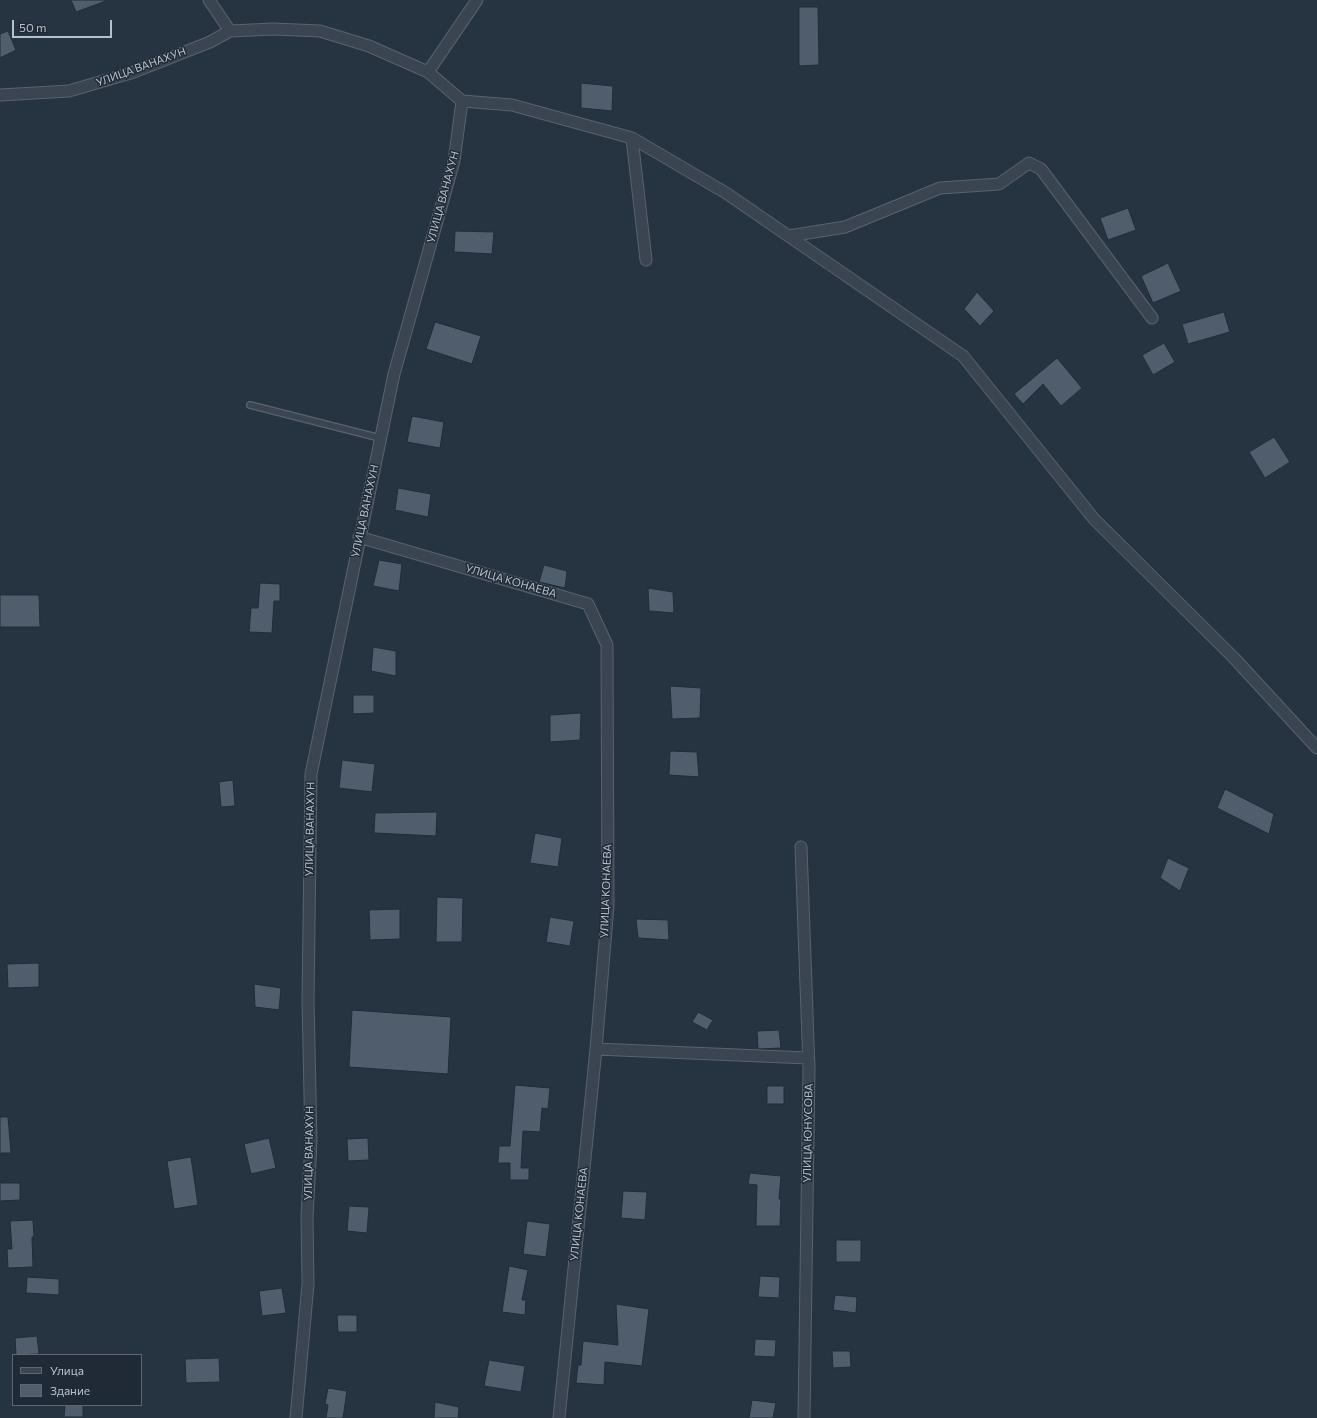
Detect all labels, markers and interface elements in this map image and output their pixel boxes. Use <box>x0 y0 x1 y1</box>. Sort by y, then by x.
scale bar <box>14 12 114 38</box>
text: 50 m <box>19 20 47 34</box>
street label: УЛИЦА ВАНАХУН <box>94 45 188 89</box>
street label: УЛИЦА ВАНАХУН <box>424 150 462 244</box>
street label: УЛИЦА ВАНАХУН <box>349 463 381 559</box>
street label: УЛИЦА КОНАЕВА <box>464 562 558 600</box>
street label: УЛИЦА ВАНАХУН <box>303 782 317 876</box>
street label: УЛИЦА КОНАЕВА <box>598 844 614 938</box>
street label: УЛИЦА ЮНУСОВА <box>801 1083 815 1183</box>
street label: УЛИЦА ВАНАХУН <box>302 1106 316 1200</box>
street label: УЛИЦА КОНАЕВА <box>568 1167 590 1261</box>
legend <box>12 1354 142 1406</box>
text: Улица <box>50 1363 84 1377</box>
text: Здание <box>50 1383 90 1397</box>

